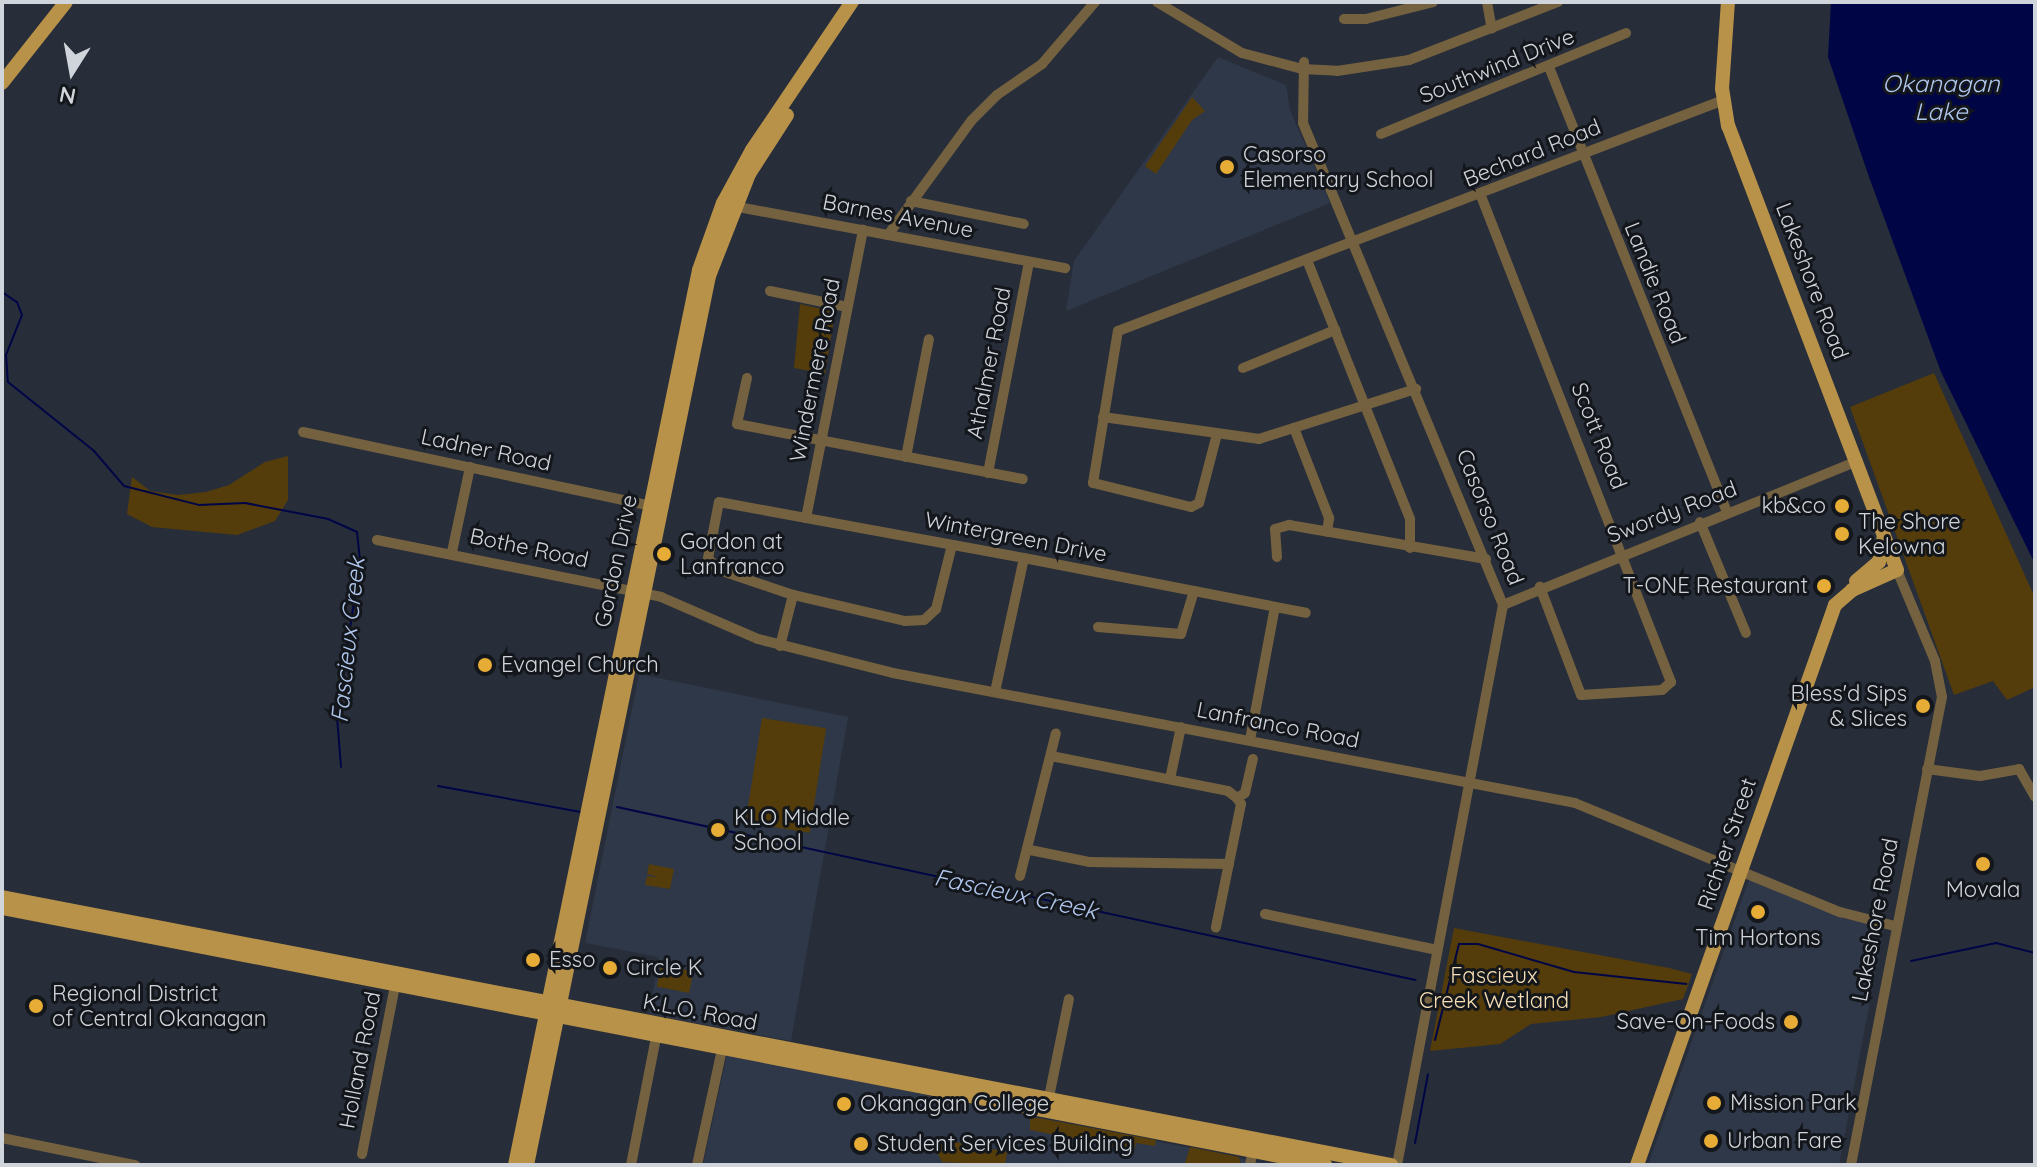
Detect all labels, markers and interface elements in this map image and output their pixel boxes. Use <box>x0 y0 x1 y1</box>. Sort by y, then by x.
street label: Southwind Drive <box>1416 23 1578 109</box>
north arrow <box>32 32 112 112</box>
water label: Okanagan Lake <box>1882 70 2000 126</box>
text: N <box>57 80 78 111</box>
street label: Bechard Road <box>1459 113 1605 193</box>
place label: Casorso Elementary School <box>1243 141 1434 192</box>
marker: Casorso Elementary School <box>1218 158 1236 176</box>
street label: Barnes Avenue <box>820 188 976 244</box>
street label: Lakeshore Road <box>1770 199 1854 363</box>
street label: Landie Road <box>1619 218 1691 348</box>
street label: Windermere Road <box>784 276 846 464</box>
street label: Athalmer Road <box>961 285 1017 441</box>
street label: Scott Road <box>1566 379 1632 493</box>
street label: Ladner Road <box>418 423 554 477</box>
street label: Casorso Road <box>1451 445 1529 589</box>
street label: Swordy Road <box>1604 475 1740 549</box>
street label: Gordon Drive <box>589 492 643 630</box>
place label: kb&co <box>1761 493 1826 519</box>
marker: kb&co <box>1833 497 1851 515</box>
street label: Wintergreen Drive <box>923 506 1109 568</box>
place label: The Shore Kelowna <box>1858 508 1961 560</box>
street label: Bothe Road <box>467 523 591 573</box>
marker: The Shore Kelowna <box>1833 525 1851 543</box>
place label: Gordon at Lanfranco <box>680 528 785 580</box>
marker: Gordon at Lanfranco <box>655 545 673 563</box>
water label: Fascieux Creek <box>325 556 371 724</box>
place label: T-ONE Restaurant <box>1623 573 1808 599</box>
marker: T-ONE Restaurant <box>1815 577 1833 595</box>
place label: Evangel Church <box>501 652 659 678</box>
marker: Evangel Church <box>476 656 494 674</box>
place label: Bless'd Sips & Slices <box>1791 680 1907 732</box>
street label: Lanfranco Road <box>1194 696 1362 754</box>
marker: Bless'd Sips & Slices <box>1914 697 1932 715</box>
street label: Richter Street <box>1692 775 1762 913</box>
place label: KLO Middle School <box>734 804 850 856</box>
marker: KLO Middle School <box>709 821 727 839</box>
street label: Lakeshore Road <box>1846 836 1904 1004</box>
marker: Movala <box>1974 855 1992 873</box>
water label: Fascieux Creek <box>932 863 1100 925</box>
place label: Movala <box>1946 877 2020 903</box>
marker: Tim Hortons <box>1749 903 1767 921</box>
place label: Tim Hortons <box>1695 925 1821 951</box>
place label: Esso <box>549 947 595 973</box>
marker: Esso <box>524 951 542 969</box>
place label: Circle K <box>626 955 703 981</box>
marker: Circle K <box>601 959 619 977</box>
park label: Fascieux Creek Wetland <box>1419 962 1569 1014</box>
place label: Regional District of Central Okanagan <box>52 980 266 1032</box>
street label: K.L.O. Road <box>641 988 759 1036</box>
street label: Holland Road <box>334 989 386 1131</box>
marker: Regional District of Central Okanagan <box>27 997 45 1015</box>
place label: Save-On-Foods <box>1617 1009 1775 1035</box>
marker: Save-On-Foods <box>1782 1013 1800 1031</box>
place label: Mission Park <box>1730 1090 1857 1116</box>
place label: Okanagan College <box>860 1091 1049 1117</box>
marker: Mission Park <box>1705 1094 1723 1112</box>
marker: Okanagan College <box>835 1095 853 1113</box>
place label: Urban Fare <box>1727 1128 1842 1154</box>
place label: Student Services Building <box>877 1131 1133 1157</box>
marker: Urban Fare <box>1702 1132 1720 1150</box>
marker: Student Services Building <box>852 1135 870 1153</box>

